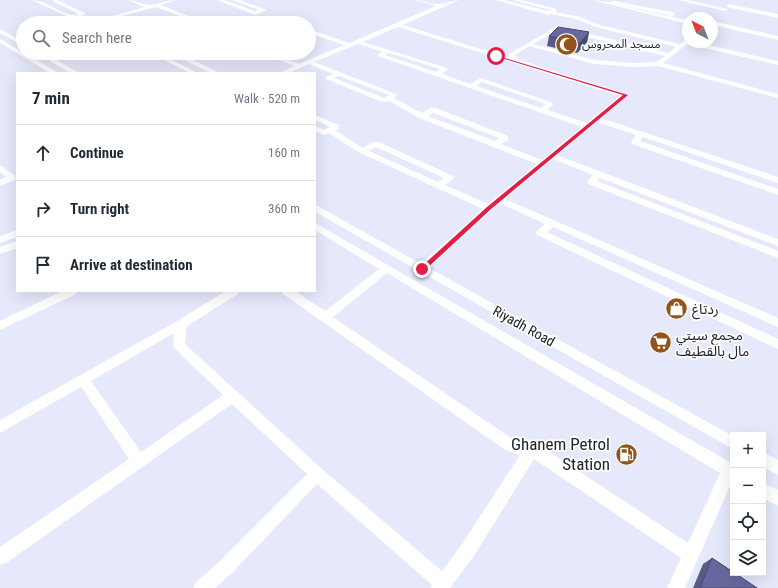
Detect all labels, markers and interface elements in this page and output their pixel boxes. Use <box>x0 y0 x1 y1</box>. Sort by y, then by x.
north arrow <box>682 12 718 48</box>
search box <box>16 16 316 60</box>
icon: search <box>30 27 52 49</box>
text: Search here <box>62 29 132 47</box>
mosque icon: مسجد المحروس <box>553 31 579 57</box>
place label: مسجد المحروس <box>582 37 660 51</box>
route start <box>487 47 505 65</box>
text: 7 min <box>32 88 70 108</box>
text: Walk · 520 m <box>234 91 300 106</box>
icon: ahead <box>32 142 54 164</box>
text: Continue <box>70 144 124 162</box>
text: 160 m <box>268 145 300 160</box>
icon: right <box>32 198 54 220</box>
text: Turn right <box>70 200 129 218</box>
text: 360 m <box>268 201 300 216</box>
icon: arrive <box>32 254 54 276</box>
text: Arrive at destination <box>70 256 193 274</box>
route end <box>413 260 431 278</box>
shop icon: ردتاغ <box>664 296 690 322</box>
place label: ردتاغ <box>692 301 719 320</box>
street label: Riyadh Road <box>490 302 558 350</box>
place label: مجمع سيتي مال بالقطيف <box>676 327 749 360</box>
supermarket icon: مجمع سيتي مال بالقطيف <box>648 330 674 356</box>
map controls <box>730 432 766 576</box>
button: + <box>730 432 766 468</box>
place label: Ghanem Petrol Station <box>511 434 610 474</box>
fuel station icon: Ghanem Petrol Station <box>613 441 639 467</box>
button: − <box>730 468 766 504</box>
button: locate <box>730 504 766 540</box>
button: layers <box>730 540 766 576</box>

